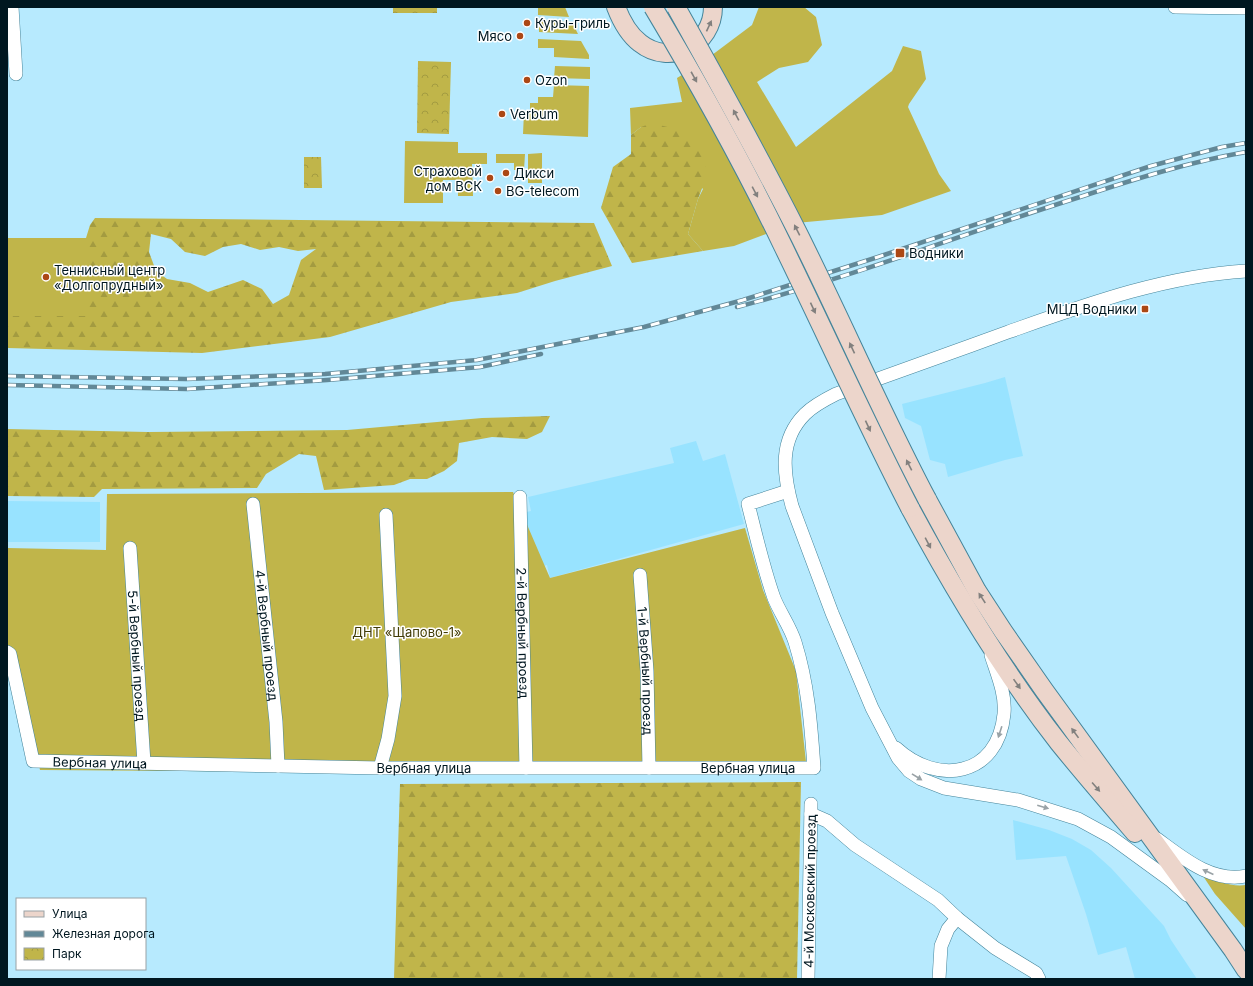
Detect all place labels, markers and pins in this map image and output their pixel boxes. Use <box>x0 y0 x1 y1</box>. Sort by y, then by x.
place label: Куры-гриль <box>535 15 610 31</box>
marker: Куры-гриль <box>522 18 532 28</box>
place label: Мясо <box>478 28 512 44</box>
marker: Мясо <box>515 31 525 41</box>
place label: Ozon <box>535 72 567 88</box>
marker: Ozon <box>522 75 532 85</box>
place label: Verbum <box>510 106 558 122</box>
marker: Verbum <box>497 109 507 119</box>
place label: Страховой дом ВСК <box>413 163 482 194</box>
place label: Дикси <box>514 165 554 181</box>
marker: Дикси <box>501 168 511 178</box>
marker: Страховой дом ВСК <box>485 173 495 183</box>
place label: BG-telecom <box>506 183 579 199</box>
marker: BG-telecom <box>493 186 503 196</box>
place label: Водники <box>909 245 964 261</box>
marker: Водники <box>894 247 906 259</box>
place label: Теннисный центр «Долгопрудный» <box>54 262 165 293</box>
marker: Теннисный центр «Долгопрудный» <box>41 272 51 282</box>
place label: МЦД Водники <box>1047 301 1137 317</box>
marker: МЦД Водники <box>1140 304 1150 314</box>

